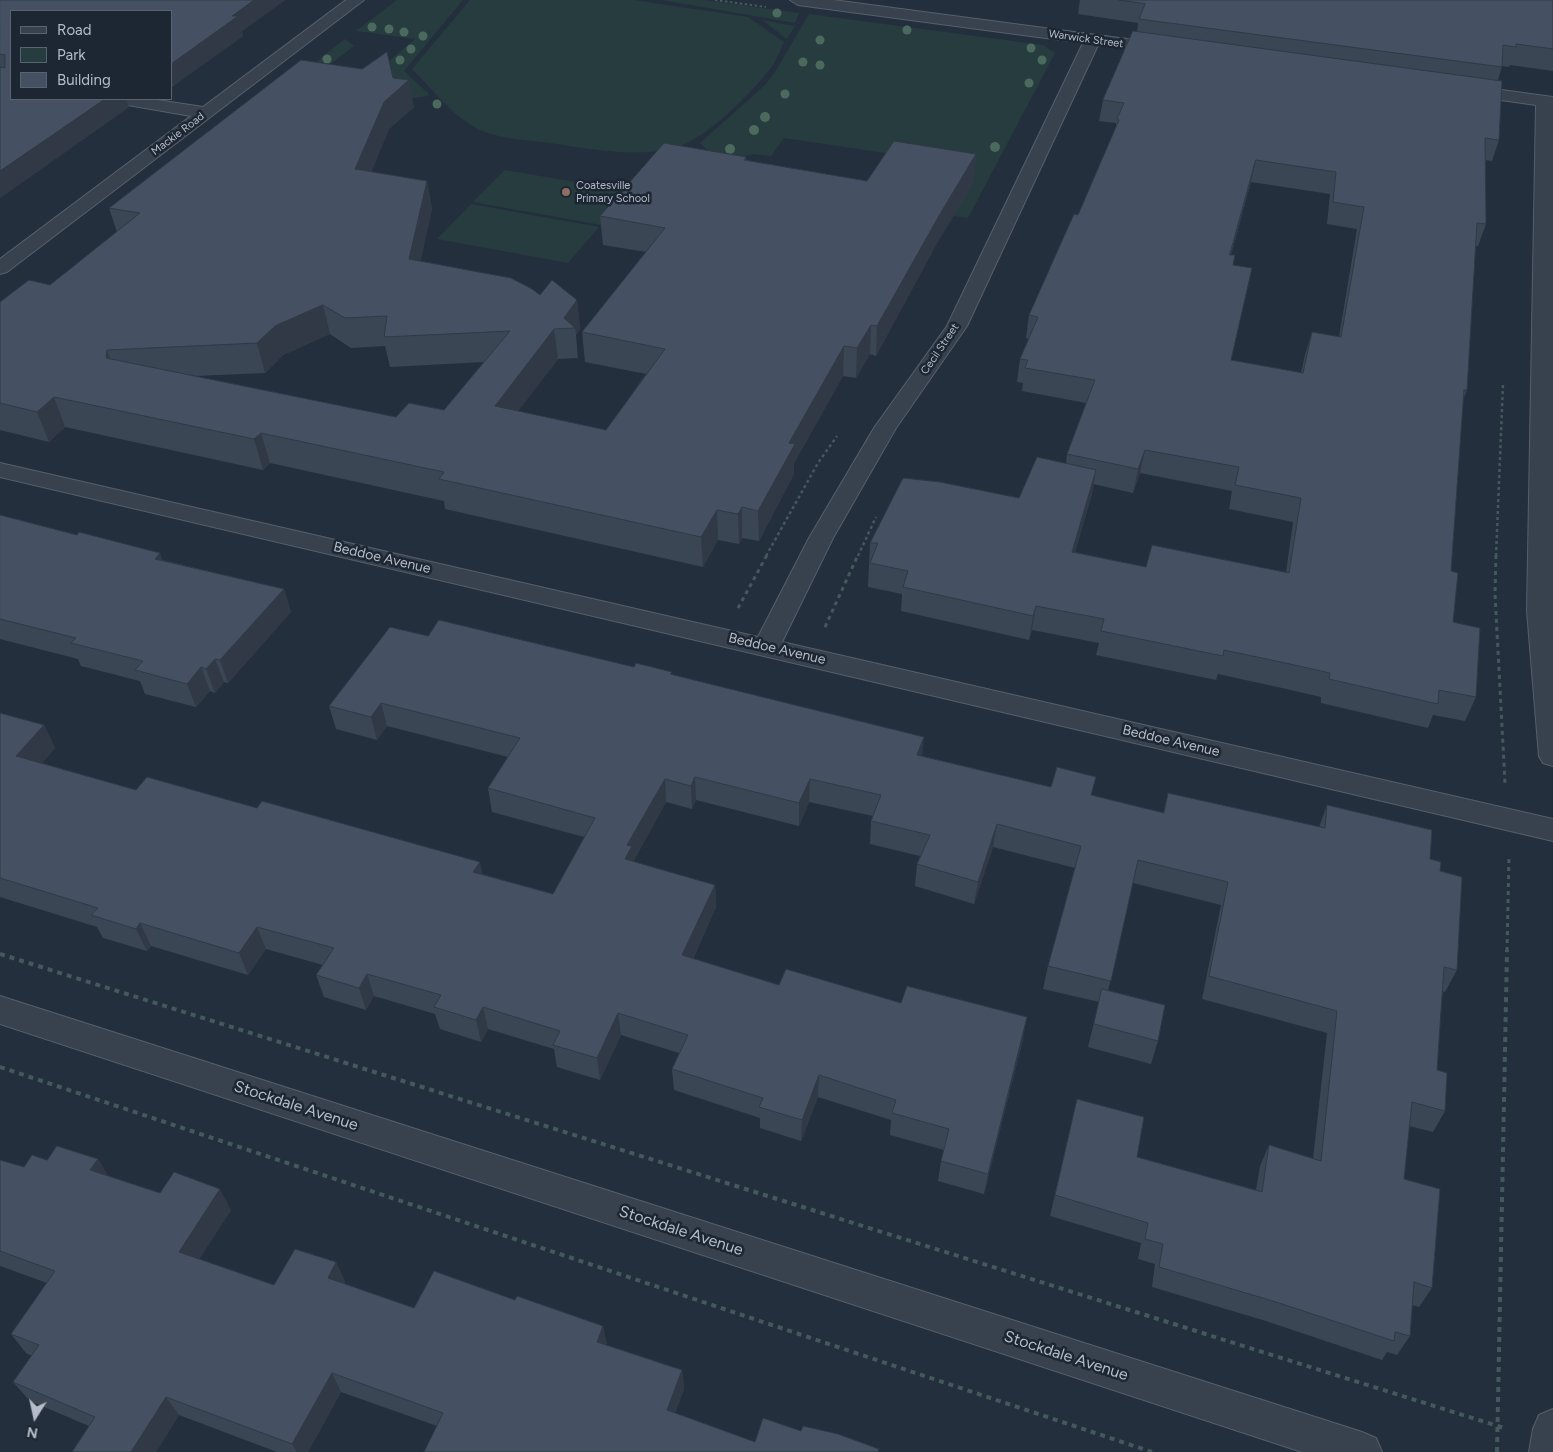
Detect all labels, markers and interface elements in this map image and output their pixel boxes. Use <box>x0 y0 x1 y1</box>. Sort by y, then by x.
legend <box>10 10 172 100</box>
text: Road <box>57 21 92 39</box>
street label: Warwick Street <box>1048 27 1124 51</box>
text: Park <box>57 46 86 64</box>
text: Building <box>57 71 111 89</box>
street label: Mackie Road <box>149 110 207 158</box>
place label: Coatesville Primary School <box>576 179 650 205</box>
marker: Coatesville Primary School <box>560 186 572 198</box>
street label: Cecil Street <box>918 321 962 377</box>
street label: Beddoe Avenue <box>332 539 432 577</box>
street label: Beddoe Avenue <box>727 630 827 668</box>
street label: Beddoe Avenue <box>1121 722 1221 760</box>
street label: Stockdale Avenue <box>232 1077 360 1135</box>
street label: Stockdale Avenue <box>617 1202 745 1260</box>
street label: Stockdale Avenue <box>1002 1327 1130 1385</box>
north arrow <box>10 1392 60 1442</box>
text: N <box>26 1423 39 1442</box>

